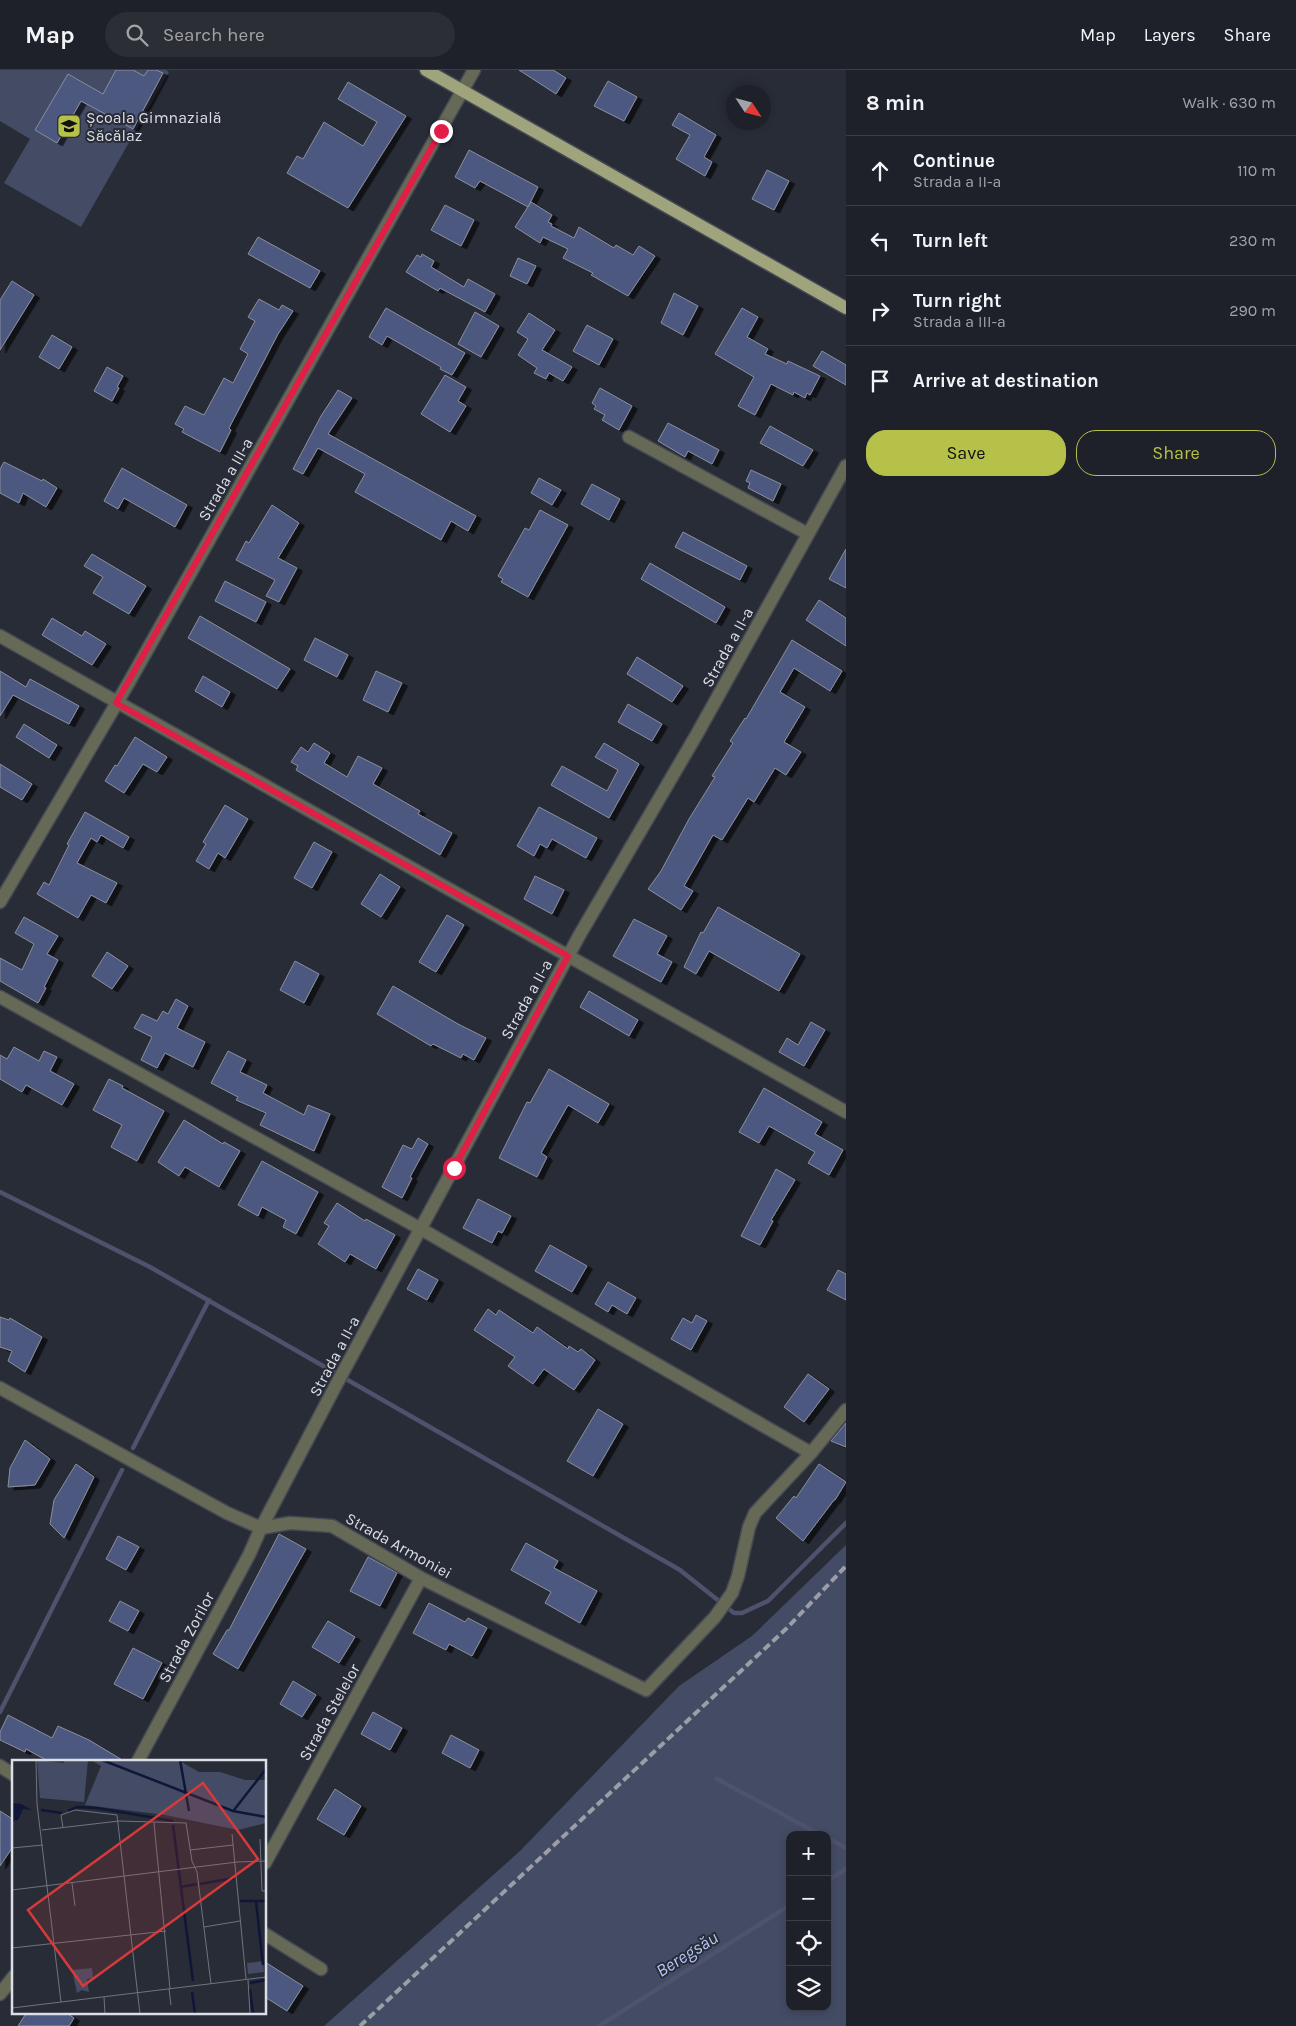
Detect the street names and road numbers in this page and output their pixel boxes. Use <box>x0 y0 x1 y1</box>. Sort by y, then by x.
street label: Strada a III-a <box>194 434 257 524</box>
street label: Strada a II-a <box>698 604 757 690</box>
street label: Strada a II-a <box>497 956 556 1042</box>
street label: Strada a II-a <box>305 1313 364 1400</box>
street label: Strada Armoniei <box>342 1508 455 1582</box>
street label: Strada Zorilor <box>155 1588 218 1686</box>
street label: Strada Stelelor <box>295 1660 364 1764</box>

